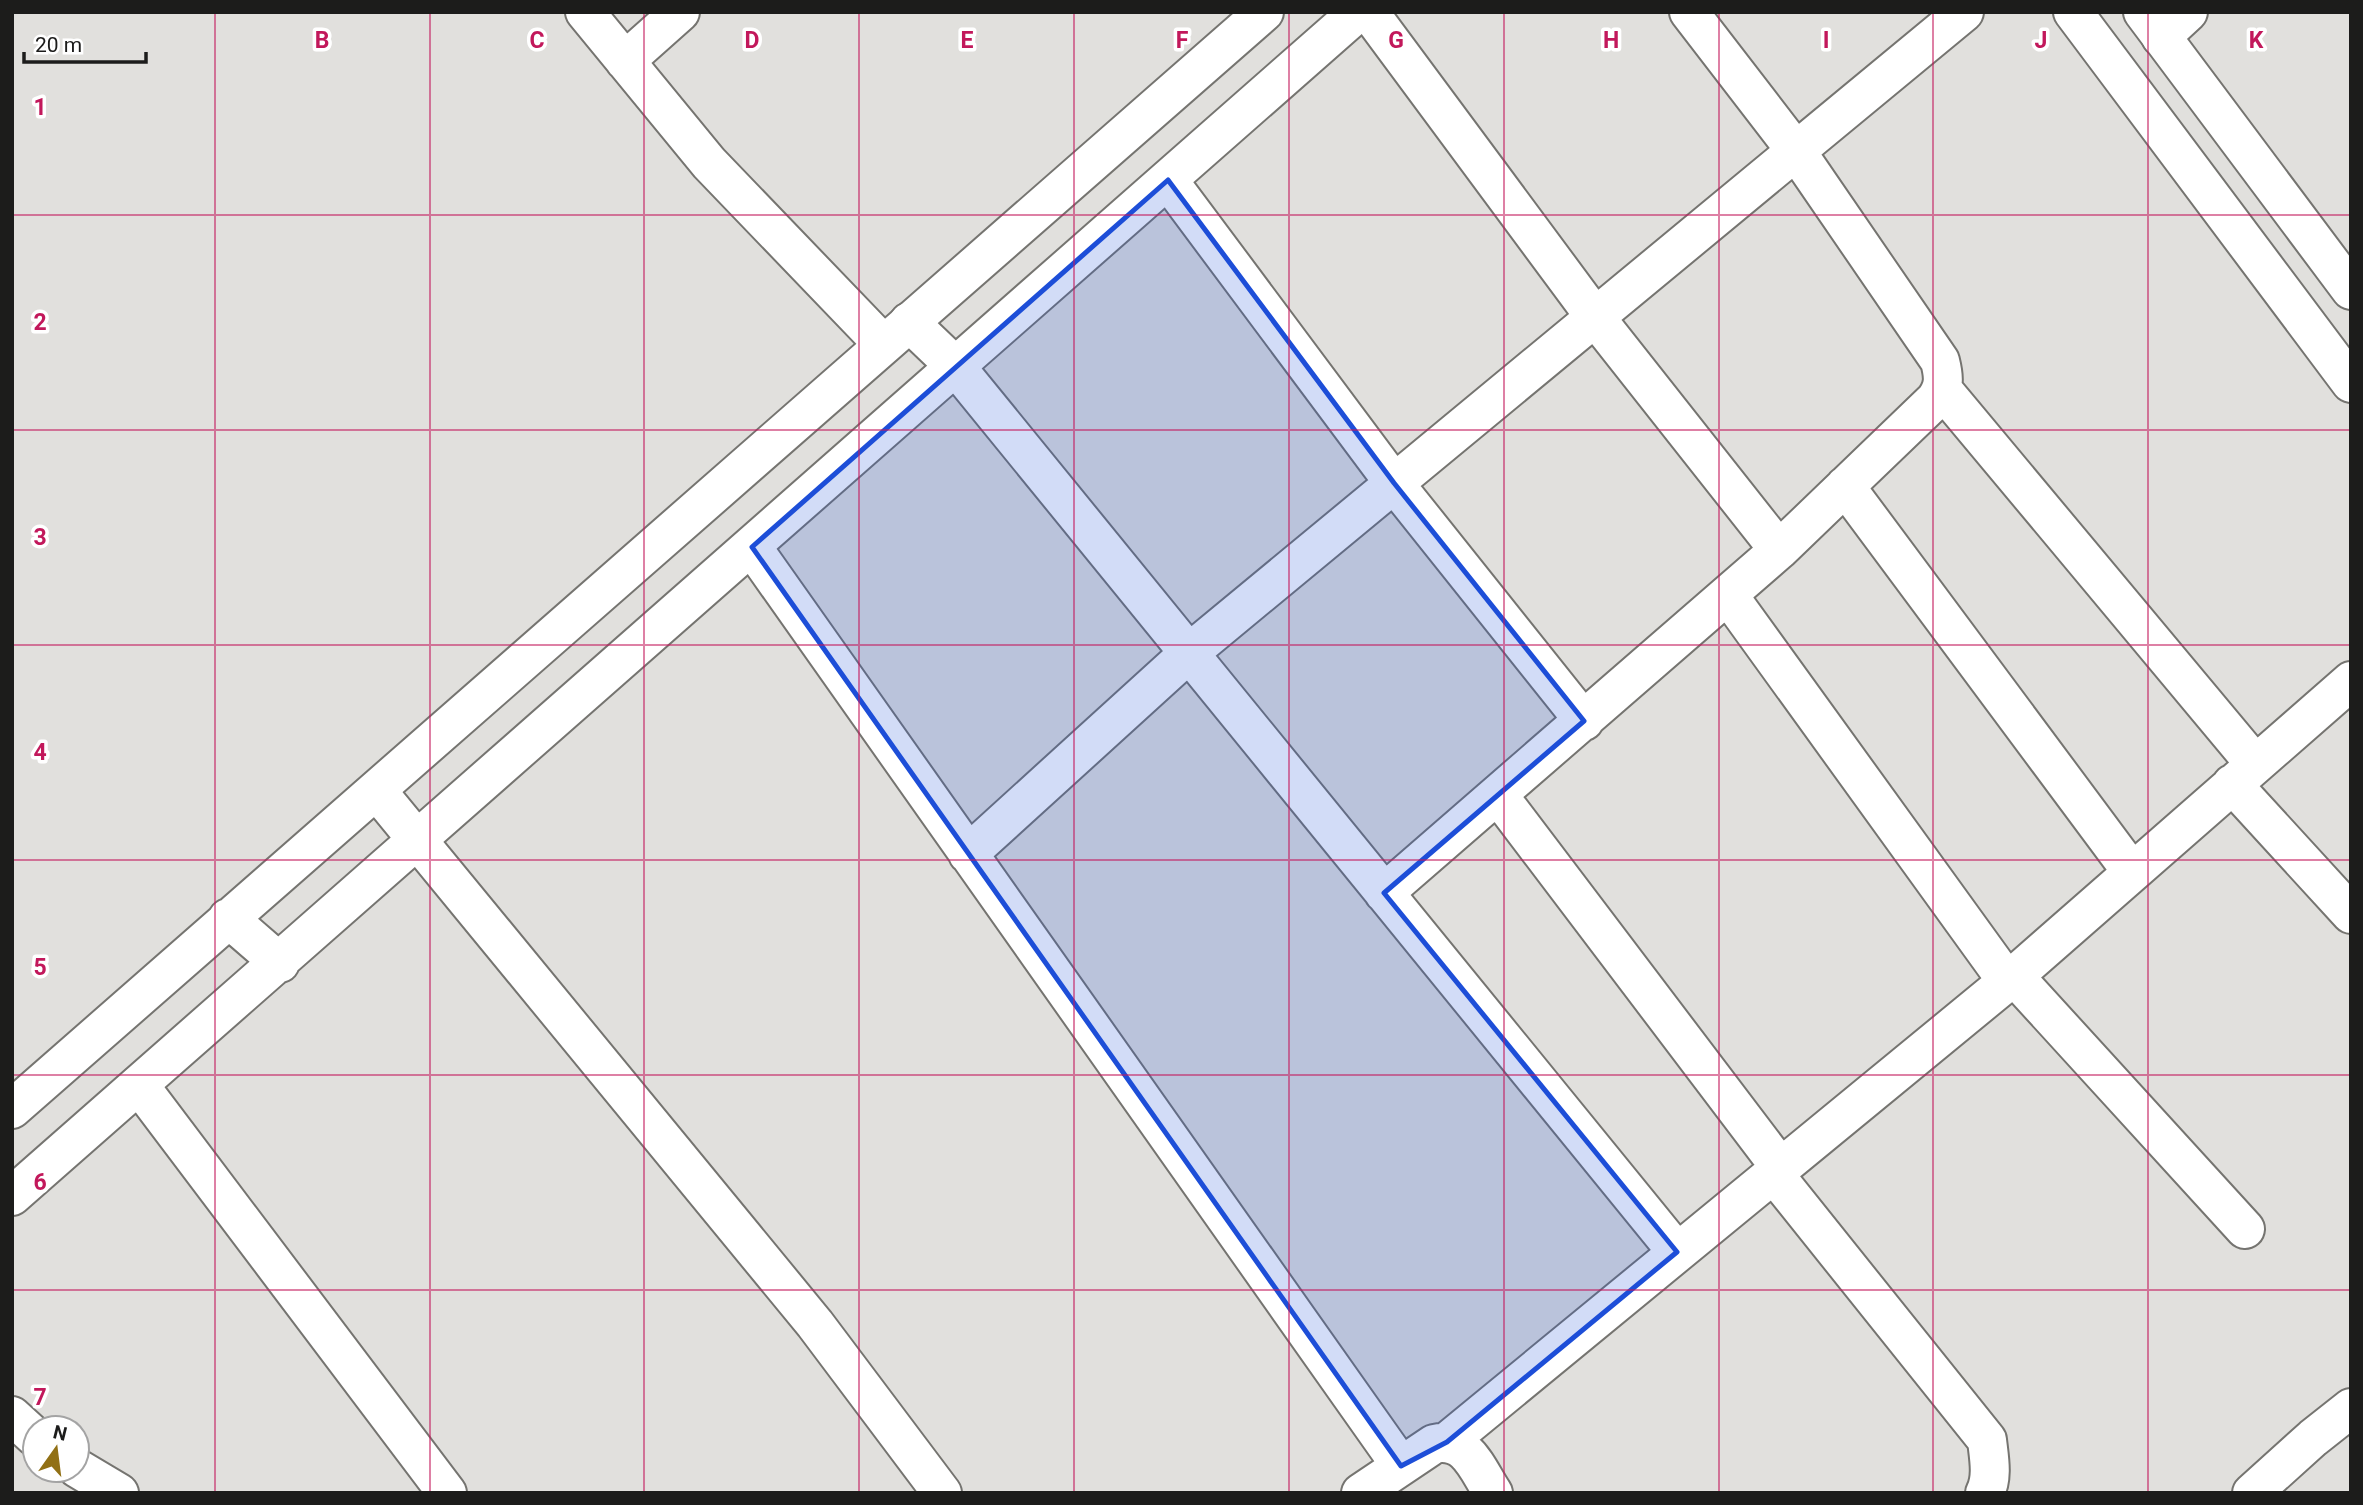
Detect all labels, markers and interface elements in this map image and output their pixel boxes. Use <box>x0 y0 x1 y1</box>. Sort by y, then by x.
scale bar <box>24 21 147 65</box>
text: B <box>315 27 329 54</box>
text: C <box>529 27 545 54</box>
text: D <box>745 27 759 54</box>
text: E <box>961 27 974 54</box>
text: F <box>1176 27 1189 54</box>
text: G <box>1388 27 1404 54</box>
text: H <box>1603 27 1619 54</box>
text: I <box>1823 27 1829 54</box>
text: J <box>2035 27 2047 54</box>
text: K <box>2249 27 2264 54</box>
text: 20 m <box>35 33 82 57</box>
text: 1 <box>33 94 47 121</box>
text: 2 <box>33 309 47 336</box>
text: 3 <box>33 524 47 551</box>
text: 4 <box>33 739 47 766</box>
text: 5 <box>33 954 47 981</box>
text: 6 <box>33 1169 47 1196</box>
text: 7 <box>33 1384 47 1411</box>
north arrow <box>21 1414 91 1484</box>
text: N <box>51 1420 69 1446</box>

